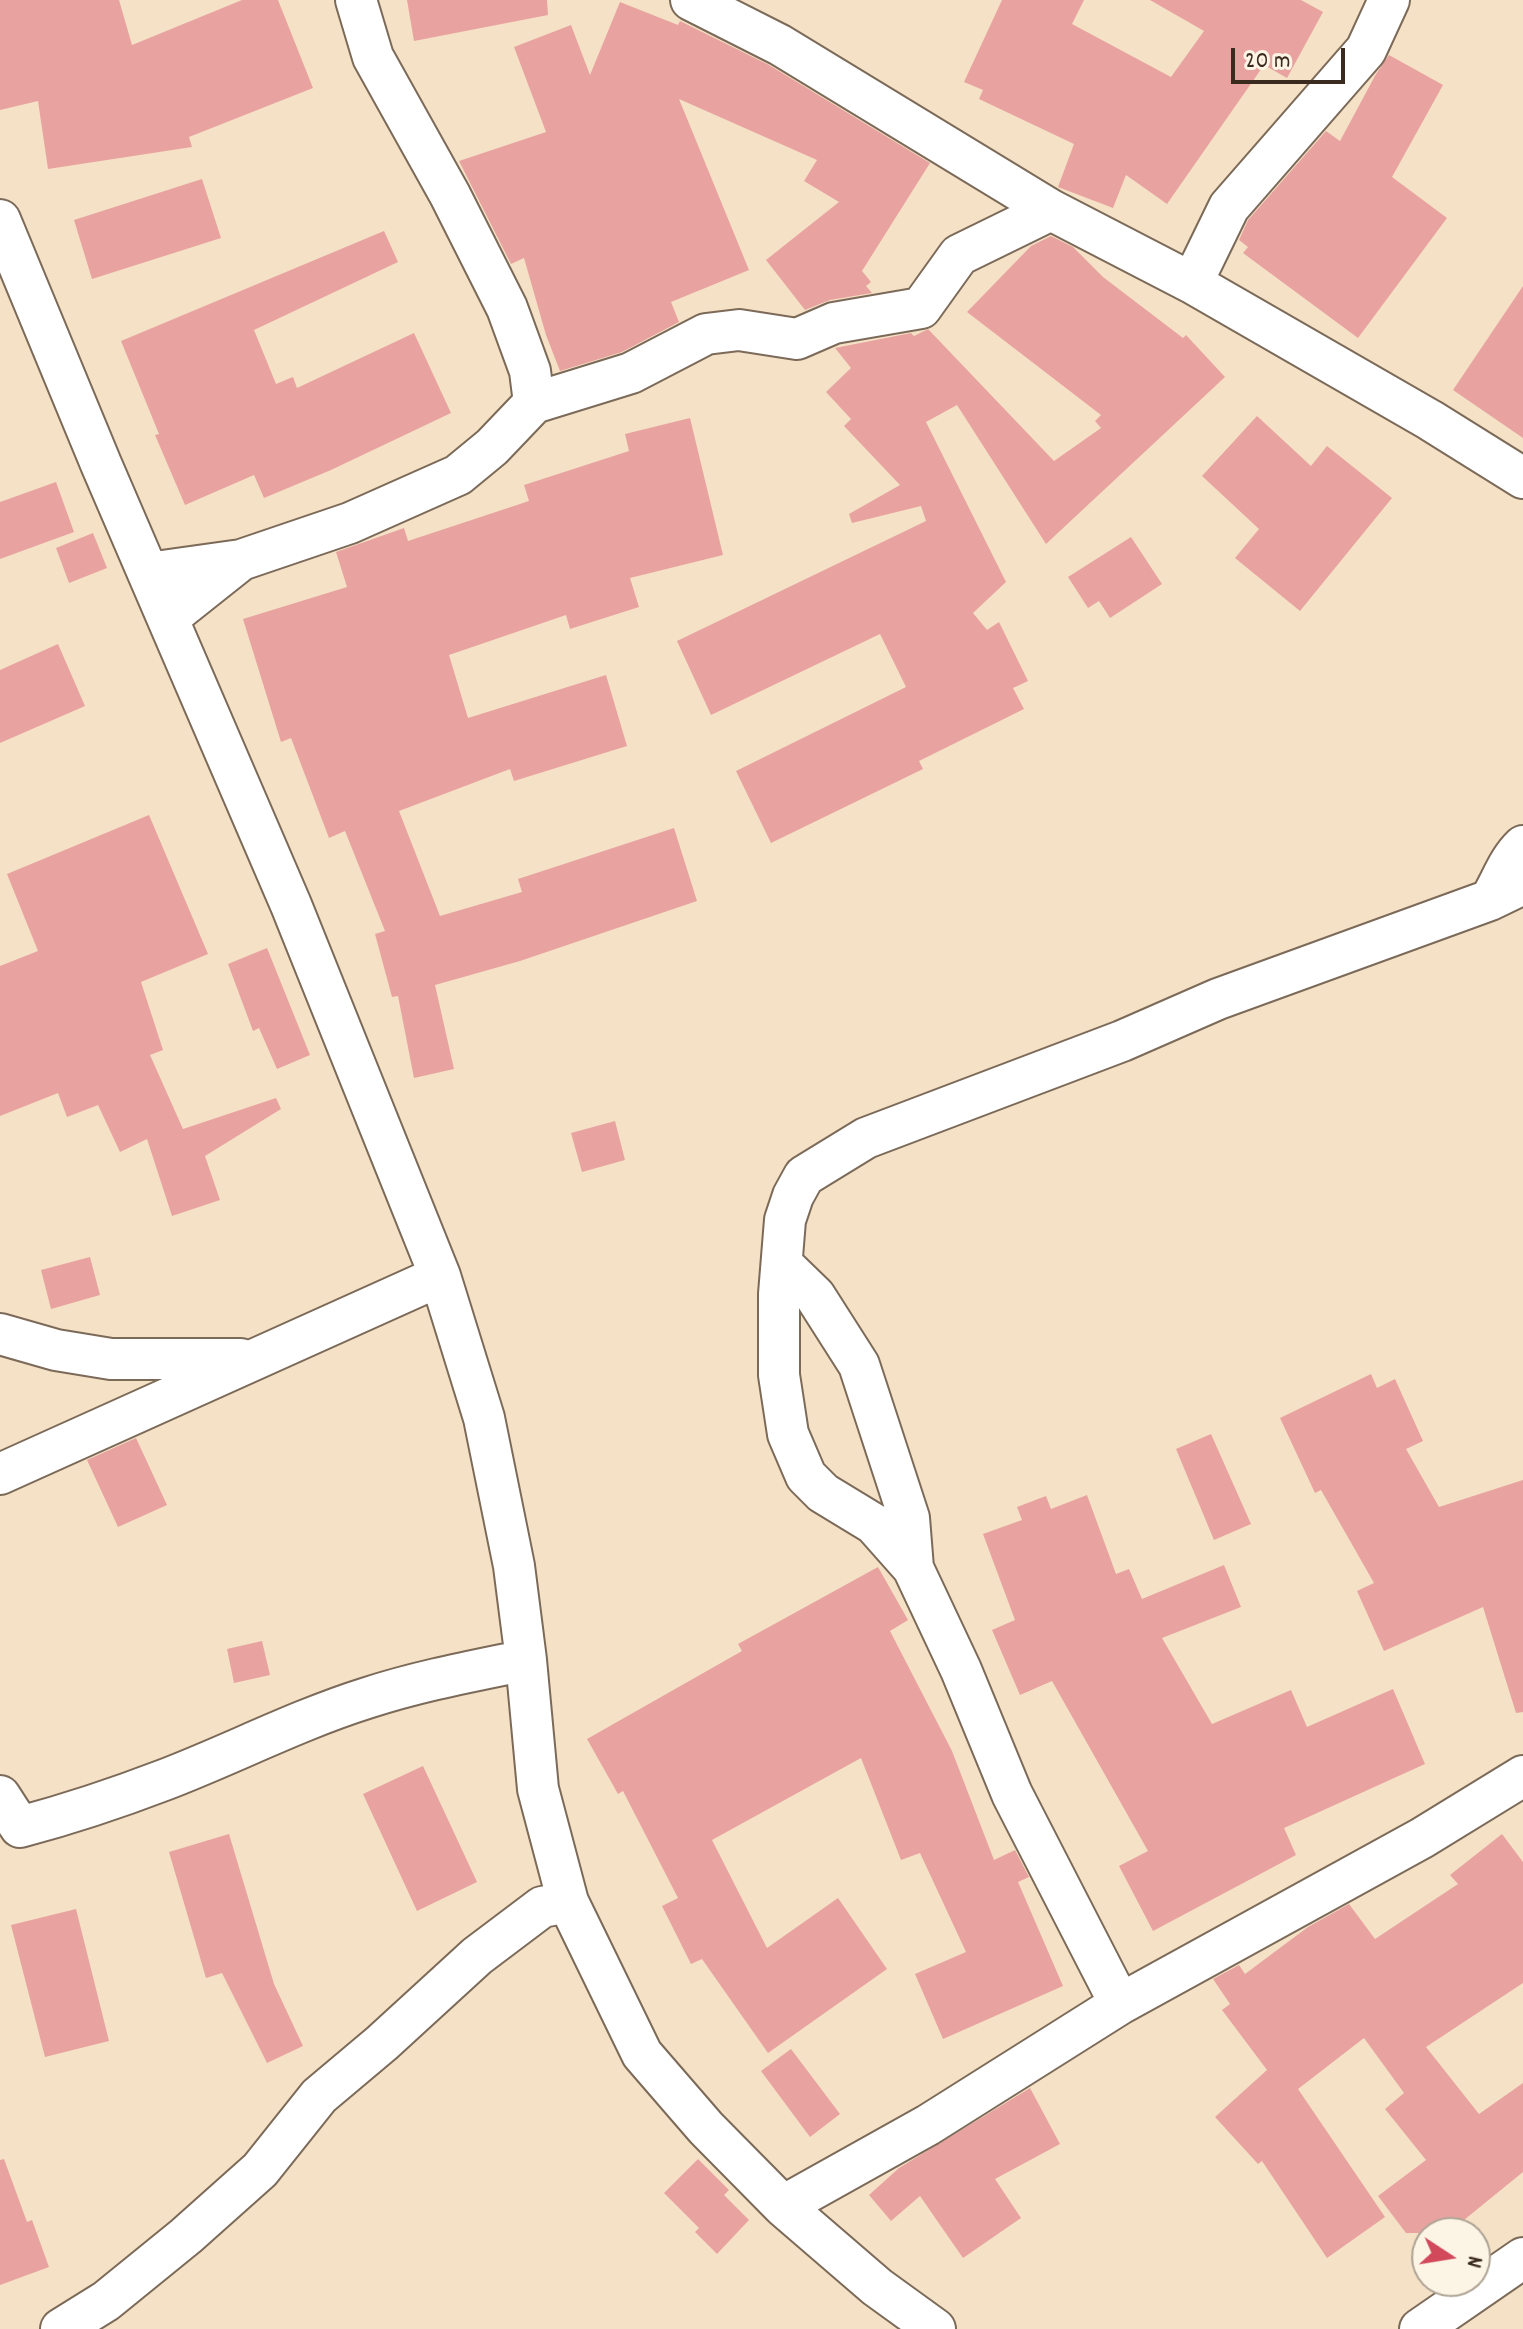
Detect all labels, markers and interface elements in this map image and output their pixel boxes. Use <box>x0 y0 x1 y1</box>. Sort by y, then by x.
scale bar <box>1235 32 1349 82</box>
text: 20 m <box>1245 45 1291 79</box>
north arrow <box>1411 2217 1491 2297</box>
text: N <box>1457 2253 1489 2270</box>

